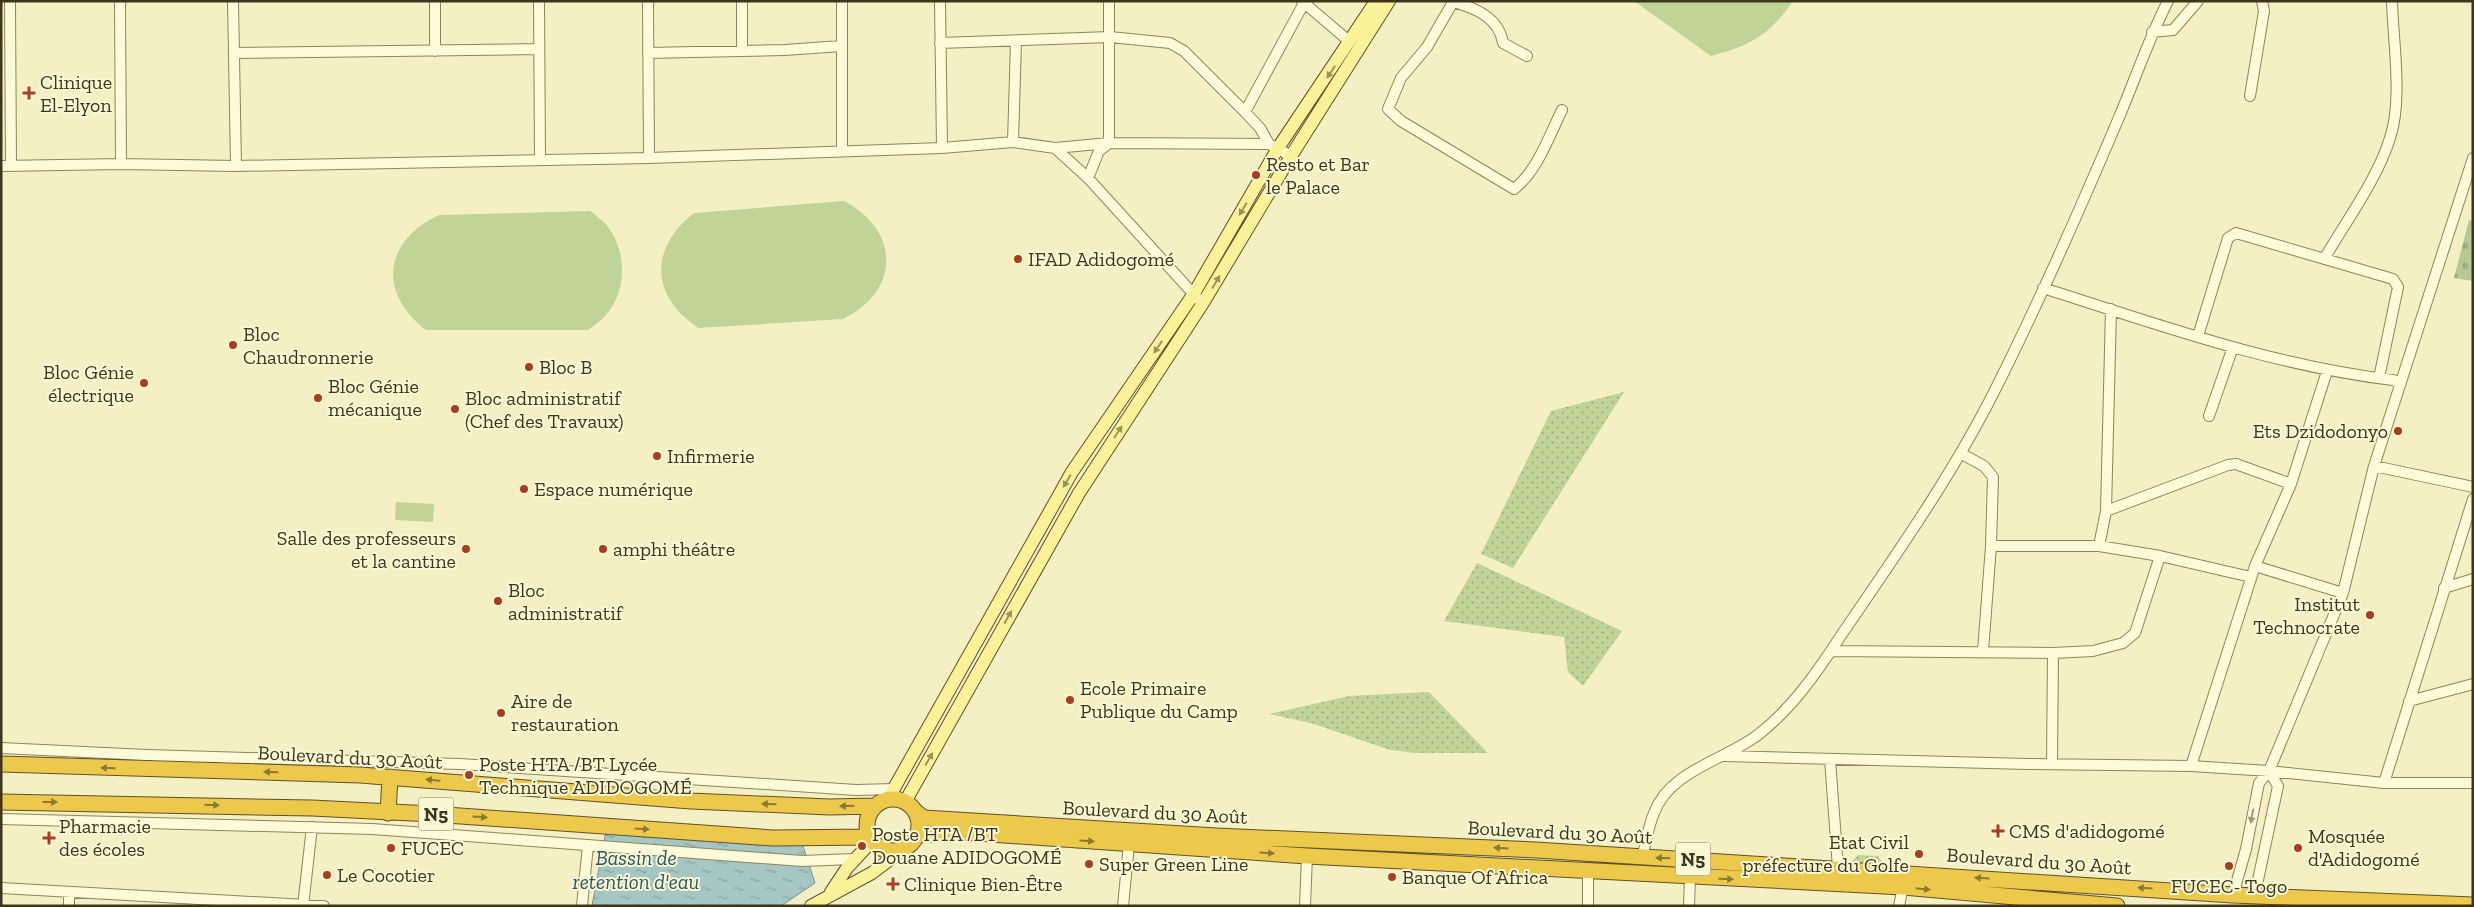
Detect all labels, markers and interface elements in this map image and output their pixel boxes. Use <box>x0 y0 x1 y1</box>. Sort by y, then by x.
one-way arrow <box>1326 65 1335 78</box>
place label: Clinique El-Elyon <box>40 70 112 117</box>
marker: Clinique El-Elyon <box>22 86 36 100</box>
place label: Resto et Bar le Palace <box>1266 152 1370 199</box>
marker: Resto et Bar le Palace <box>1250 169 1262 181</box>
one-way arrow <box>1239 202 1248 215</box>
place label: IFAD Adidogomé <box>1028 247 1174 271</box>
marker: IFAD Adidogomé <box>1012 253 1024 265</box>
one-way arrow <box>1212 275 1221 288</box>
place label: Bloc Chaudronnerie <box>243 322 373 369</box>
marker: Bloc Chaudronnerie <box>227 339 239 351</box>
one-way arrow <box>1153 340 1162 353</box>
place label: Bloc B <box>539 355 592 379</box>
place label: Bloc Génie électrique <box>43 360 134 407</box>
marker: Bloc B <box>523 361 535 373</box>
place label: Bloc Génie mécanique <box>328 374 422 421</box>
marker: Bloc Génie électrique <box>138 377 150 389</box>
place label: Bloc administratif (Chef des Travaux) <box>465 386 624 433</box>
marker: Bloc Génie mécanique <box>312 392 324 404</box>
marker: Bloc administratif (Chef des Travaux) <box>449 403 461 415</box>
place label: Ets Dzidodonyo <box>2253 419 2388 443</box>
marker: Ets Dzidodonyo <box>2392 425 2404 437</box>
one-way arrow <box>1113 426 1122 439</box>
place label: Infirmerie <box>667 444 755 468</box>
marker: Infirmerie <box>651 450 663 462</box>
one-way arrow <box>1062 475 1071 488</box>
place label: Espace numérique <box>534 477 693 501</box>
marker: Espace numérique <box>518 483 530 495</box>
place label: Salle des professeurs et la cantine <box>277 526 456 573</box>
place label: amphi théâtre <box>613 537 735 561</box>
marker: Salle des professeurs et la cantine <box>460 543 472 555</box>
marker: amphi théâtre <box>597 543 609 555</box>
place label: Bloc administratif <box>508 578 624 625</box>
place label: Institut Technocrate <box>2253 592 2361 639</box>
marker: Bloc administratif <box>492 595 504 607</box>
marker: Institut Technocrate <box>2364 609 2376 621</box>
one-way arrow <box>1003 610 1012 624</box>
place label: Ecole Primaire Publique du Camp <box>1080 676 1238 723</box>
place label: Aire de restauration <box>511 689 619 736</box>
marker: Ecole Primaire Publique du Camp <box>1064 694 1076 706</box>
marker: Aire de restauration <box>495 707 507 719</box>
street label: Boulevard du 30 Août <box>257 740 444 774</box>
place label: Poste HTA /BT Lycée Technique ADIDOGOMÉ <box>479 752 692 799</box>
one-way arrow <box>924 752 933 766</box>
one-way arrow <box>100 764 116 772</box>
one-way arrow <box>262 768 278 776</box>
marker: Poste HTA /BT Lycée Technique ADIDOGOMÉ <box>463 769 475 781</box>
one-way arrow <box>425 776 441 784</box>
street label: Boulevard du 30 Août <box>1062 795 1249 829</box>
one-way arrow <box>42 798 58 806</box>
road number: N5 <box>418 798 454 831</box>
one-way arrow <box>761 800 777 808</box>
one-way arrow <box>205 802 221 810</box>
one-way arrow <box>838 802 854 810</box>
one-way arrow <box>2248 808 2256 824</box>
place label: Pharmacie des écoles <box>59 814 151 861</box>
one-way arrow <box>472 814 488 822</box>
street label: Boulevard du 30 Août <box>1467 815 1654 849</box>
place label: CMS d'adidogomé <box>2009 819 2165 843</box>
place label: Poste HTA /BT Douane ADIDOGOMÉ <box>872 822 1062 869</box>
marker: CMS d'adidogomé <box>1991 824 2005 838</box>
place label: Mosquée d'Adidogomé <box>2308 824 2420 871</box>
one-way arrow <box>634 825 650 833</box>
place label: Etat Civil préfecture du Golfe <box>1743 830 1909 877</box>
marker: Pharmacie des écoles <box>43 832 55 844</box>
place label: FUCEC <box>401 836 464 860</box>
one-way arrow <box>1080 838 1096 846</box>
marker: Poste HTA /BT Douane ADIDOGOMÉ <box>856 840 868 852</box>
marker: FUCEC <box>385 842 397 854</box>
road number: N5 <box>1676 842 1710 876</box>
marker: Mosquée d'Adidogomé <box>2292 842 2304 854</box>
street label: Boulevard du 30 Août <box>1946 843 2133 879</box>
one-way arrow <box>1493 844 1509 852</box>
water label: Bassin de retention d'eau <box>572 845 699 894</box>
marker: Etat Civil préfecture du Golfe <box>1913 848 1925 860</box>
one-way arrow <box>1259 850 1275 858</box>
place label: Super Green Line <box>1099 852 1248 876</box>
one-way arrow <box>1655 854 1671 862</box>
marker: Super Green Line <box>1083 858 1095 870</box>
marker: FUCEC- Togo <box>2223 860 2235 872</box>
place label: Le Cocotier <box>337 863 435 887</box>
place label: Banque Of Africa <box>1402 865 1549 889</box>
marker: Le Cocotier <box>321 869 333 881</box>
marker: Banque Of Africa <box>1386 871 1398 883</box>
place label: Clinique Bien-Être <box>904 872 1063 896</box>
one-way arrow <box>1974 874 1990 882</box>
place label: FUCEC- Togo <box>2171 874 2287 898</box>
one-way arrow <box>1718 875 1734 883</box>
marker: Clinique Bien-Être <box>886 877 900 891</box>
one-way arrow <box>2136 884 2152 892</box>
one-way arrow <box>1916 885 1932 893</box>

